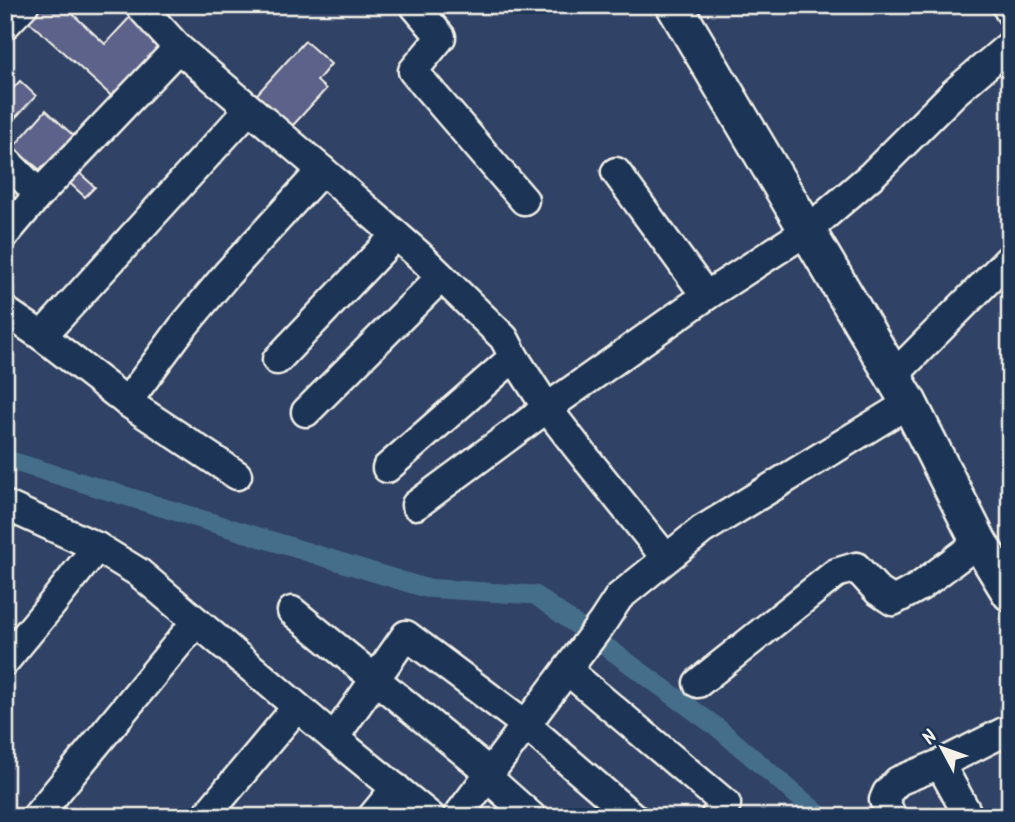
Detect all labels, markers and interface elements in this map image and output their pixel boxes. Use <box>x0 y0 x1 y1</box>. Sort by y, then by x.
north arrow <box>906 714 976 784</box>
text: N <box>915 724 946 753</box>

